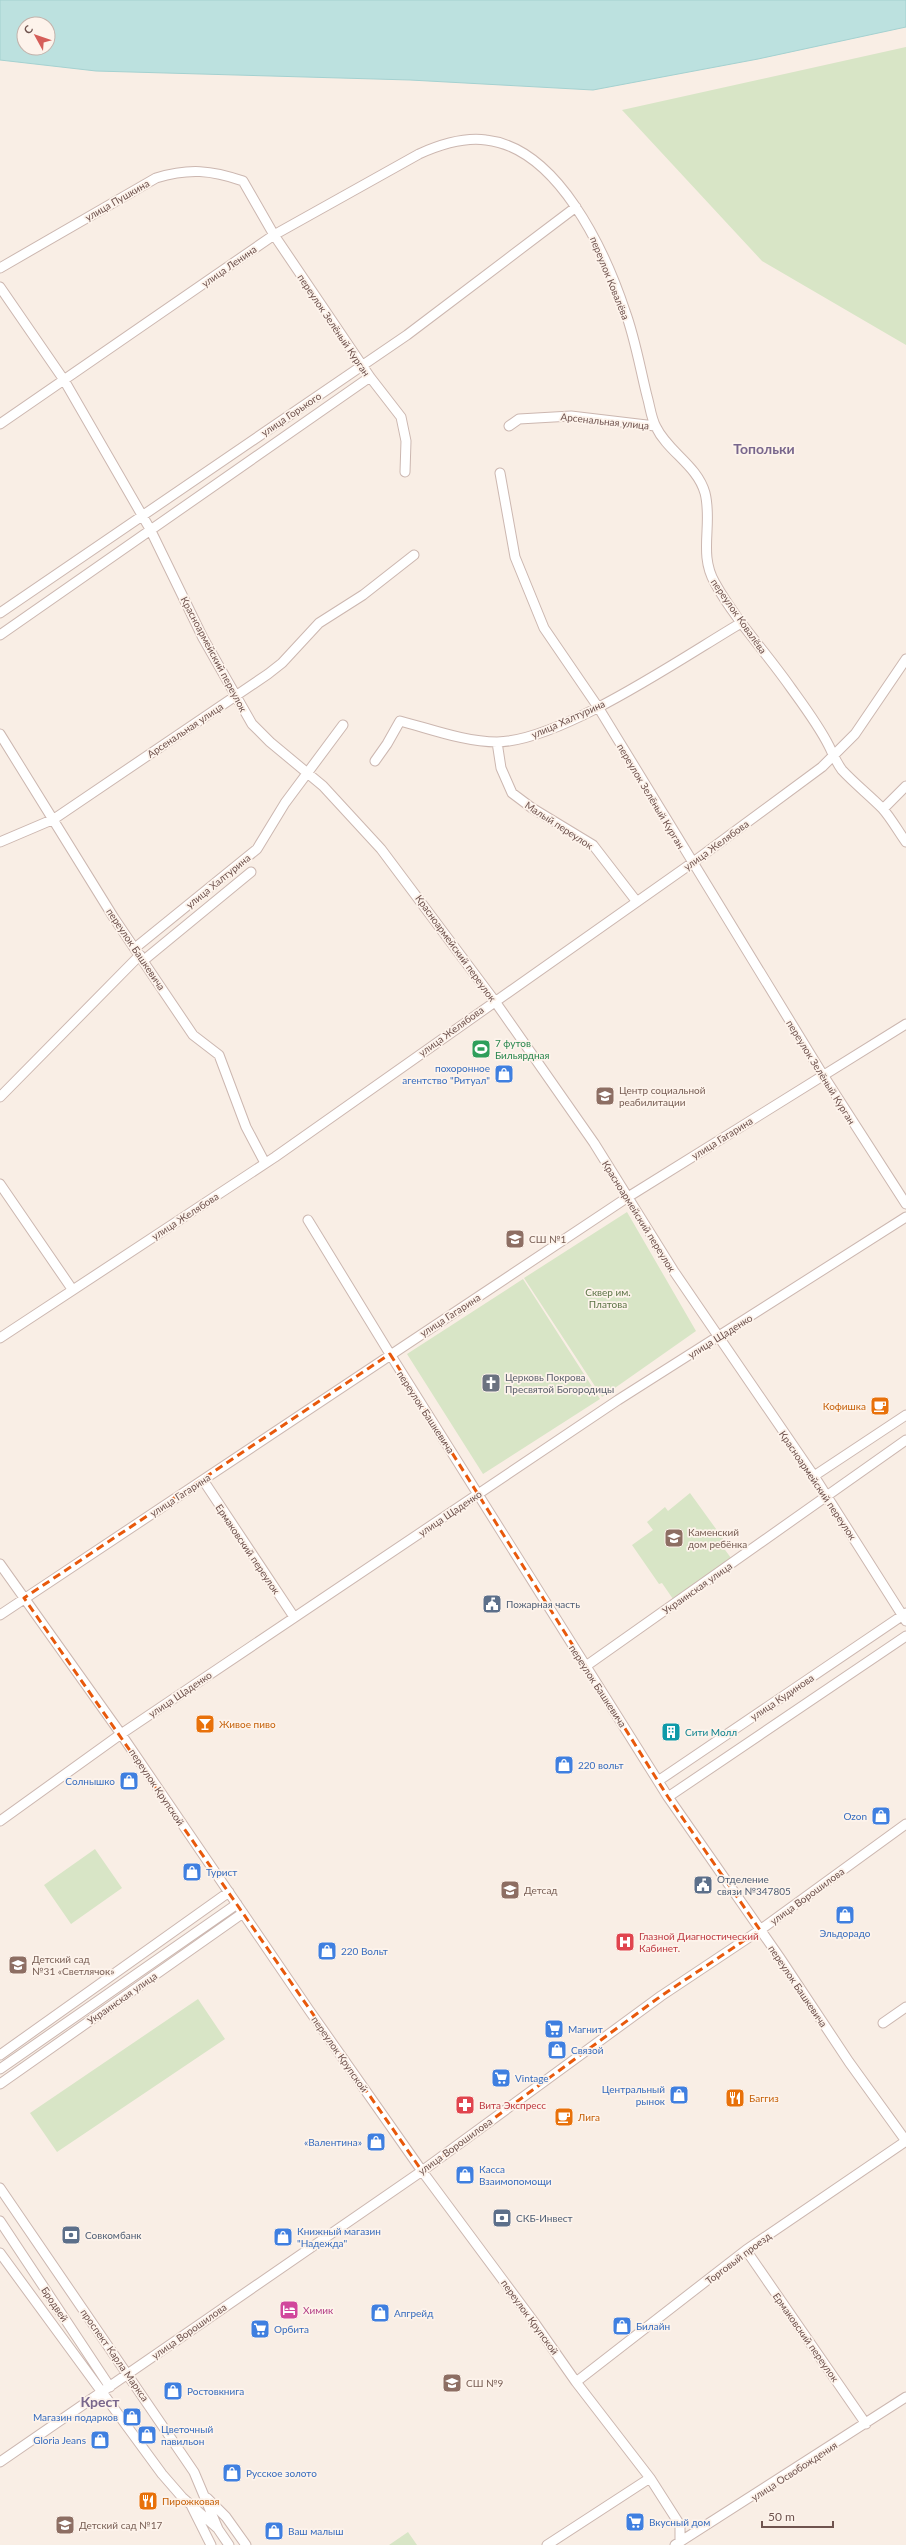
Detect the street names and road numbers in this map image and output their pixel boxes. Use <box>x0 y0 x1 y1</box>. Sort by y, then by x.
street label: улица Пушкина <box>83 177 151 223</box>
street label: переулок Ковалёва <box>588 235 632 321</box>
street label: улица Ленина <box>199 243 259 289</box>
street label: переулок Зелёный Курган <box>295 272 373 378</box>
street label: улица Горького <box>259 389 324 438</box>
street label: Арсенальная улица <box>560 410 650 432</box>
street label: переулок Ковалёва <box>709 576 769 656</box>
street label: Красноармейский переулок <box>178 594 250 714</box>
street label: улица Халтурина <box>529 697 607 741</box>
street label: Арсенальная улица <box>145 700 225 760</box>
street label: переулок Зелёный Курган <box>615 741 687 851</box>
street label: Малый переулок <box>523 799 596 852</box>
street label: улица Желябова <box>681 817 751 873</box>
street label: улица Халтурина <box>183 851 253 911</box>
street label: Красноармейский переулок <box>413 892 499 1004</box>
street label: переулок Башкевича <box>104 906 168 992</box>
street label: улица Желябова <box>416 1003 486 1059</box>
street label: переулок Зелёный Курган <box>784 1018 858 1126</box>
street label: улица Гагарина <box>689 1114 755 1162</box>
street label: Красноармейский переулок <box>600 1158 679 1275</box>
street label: улица Желябова <box>149 1190 221 1242</box>
street label: улица Гагарина <box>417 1291 483 1339</box>
street label: улица Щаденко <box>686 1311 755 1361</box>
street label: переулок Башкевича <box>395 1368 457 1456</box>
street label: Красноармейский переулок <box>777 1428 860 1543</box>
street label: улица Гагарина <box>147 1471 213 1519</box>
street label: улица Щаденко <box>416 1487 484 1539</box>
street label: Ермаковский переулок <box>213 1502 283 1597</box>
street label: Украинская улица <box>660 1559 734 1617</box>
street label: переулок Башкевича <box>567 1642 629 1730</box>
street label: улица Щаденко <box>146 1668 214 1720</box>
street label: улица Кудинова <box>748 1671 816 1723</box>
street label: переулок Крупской <box>127 1746 187 1828</box>
street label: улица Ворошилова <box>768 1865 846 1927</box>
street label: переулок Башкевича <box>766 1943 830 2029</box>
street label: Украинская улица <box>85 1969 159 2027</box>
street label: переулок Крупской <box>309 2014 371 2094</box>
street label: улица Ворошилова <box>416 2115 494 2177</box>
street label: Торговый проезд <box>703 2229 773 2287</box>
street label: переулок Крупской <box>499 2277 561 2357</box>
street label: Бродвей <box>39 2284 71 2324</box>
street label: Ермаковский переулок <box>771 2290 842 2385</box>
street label: улица Ворошилова <box>149 2301 229 2361</box>
street label: проспект Карла Маркса <box>78 2306 152 2404</box>
street label: улица Освобождения <box>749 2439 839 2503</box>

